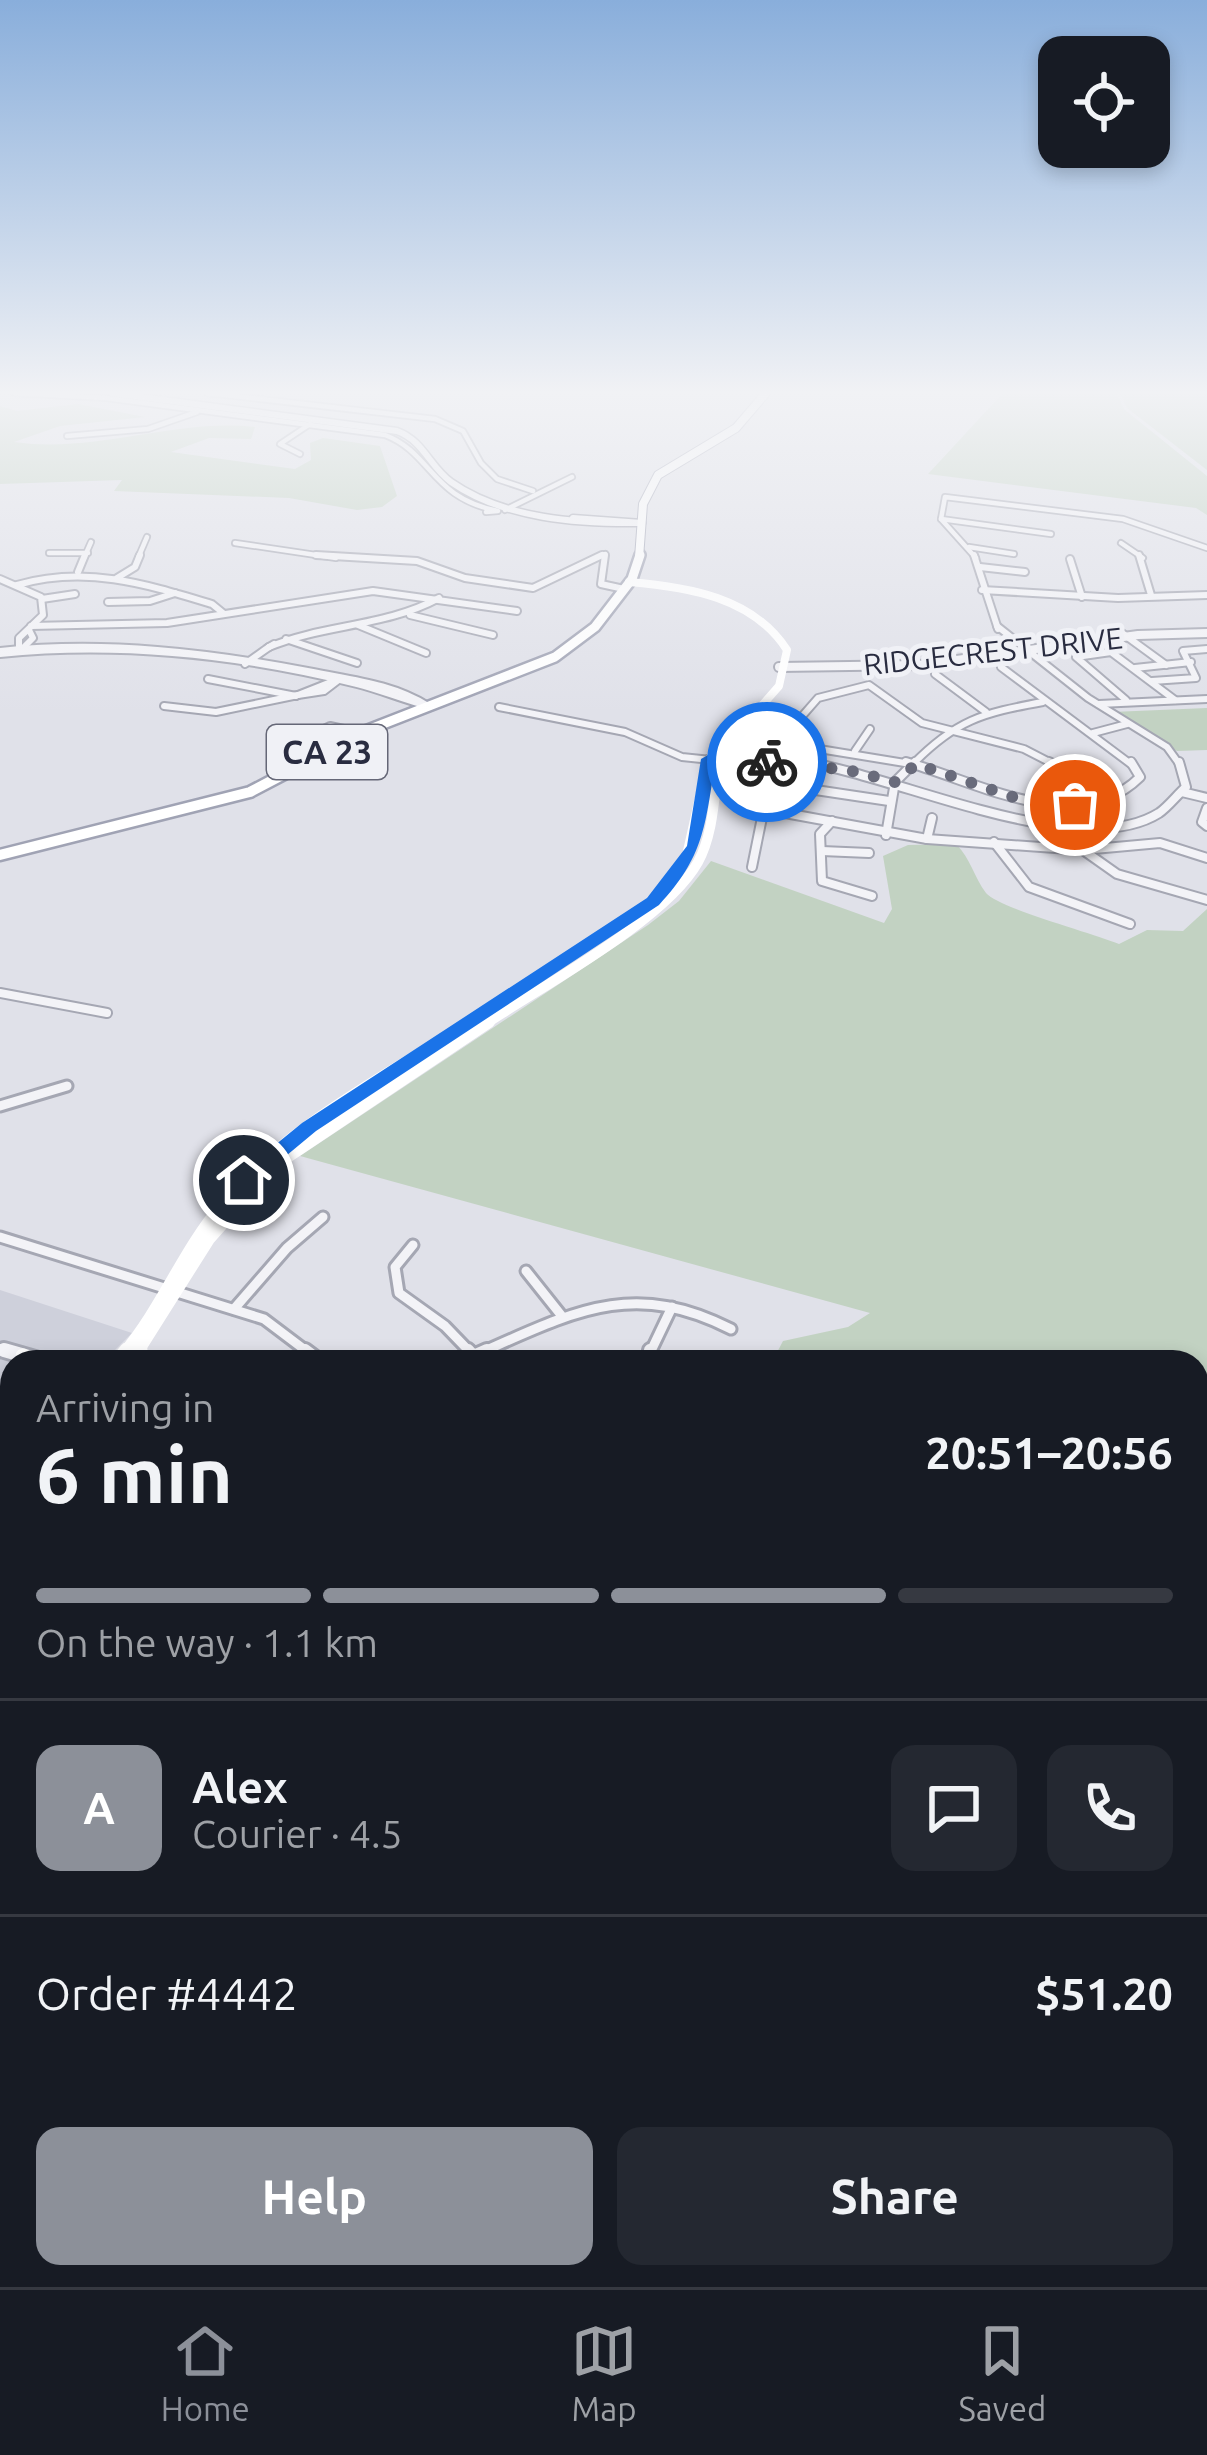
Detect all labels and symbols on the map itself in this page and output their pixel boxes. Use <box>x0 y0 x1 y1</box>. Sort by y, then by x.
street label: RIDGECREST DRIVE <box>862 620 1124 682</box>
courier <box>707 702 827 822</box>
road number: CA 23 <box>267 725 387 779</box>
pin <box>1024 754 1126 856</box>
pin <box>193 1129 295 1231</box>

